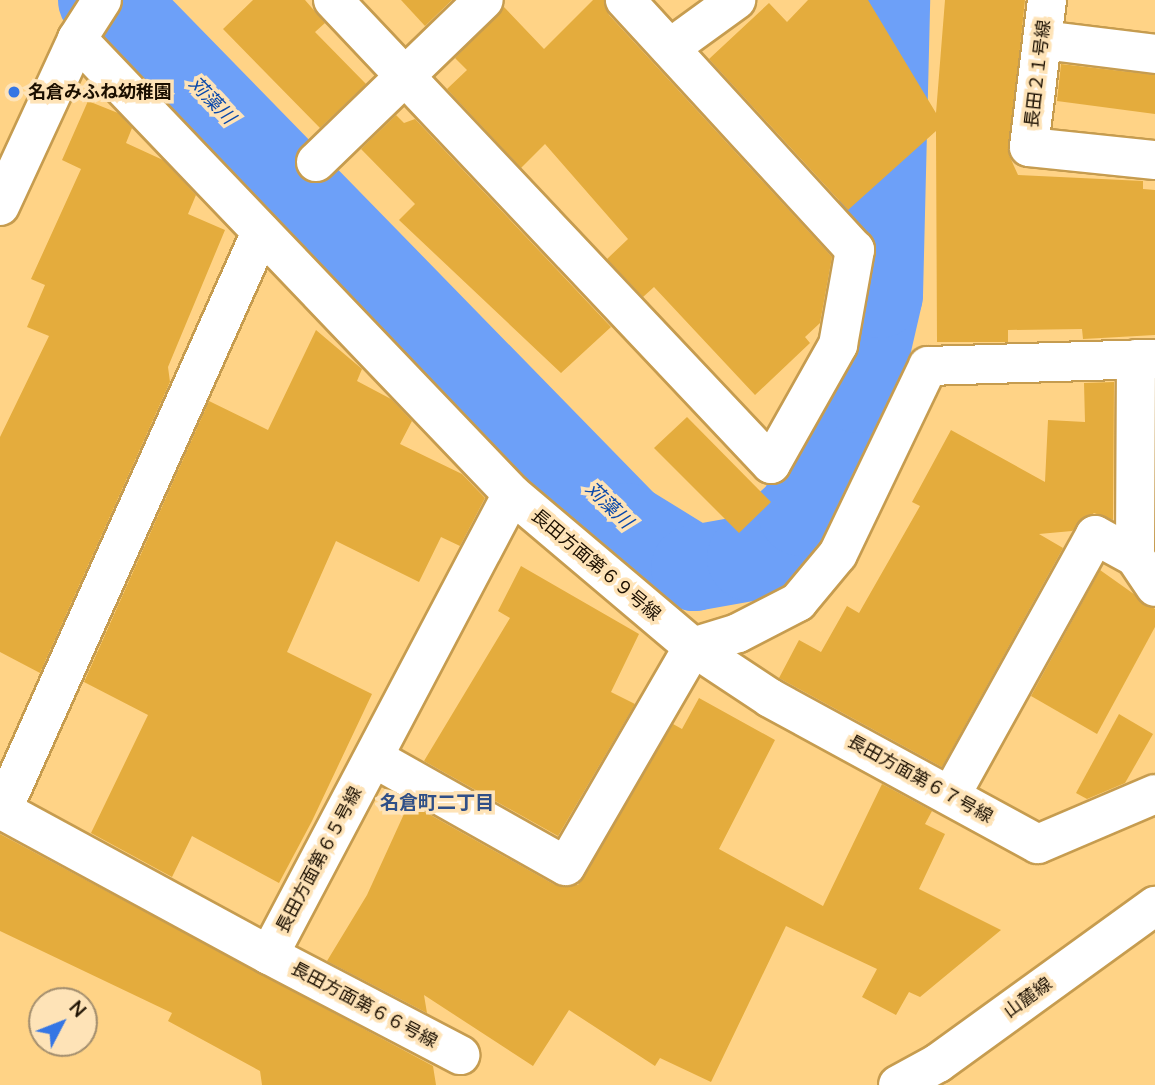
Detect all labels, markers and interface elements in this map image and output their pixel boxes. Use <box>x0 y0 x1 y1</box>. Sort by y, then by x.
street label: 長田２１号線 <box>1021 19 1055 129</box>
water label: 苅藻川 <box>183 73 239 129</box>
place label: 名倉みふね幼稚園 <box>28 81 172 103</box>
marker: 名倉みふね幼稚園 <box>6 84 22 100</box>
water label: 苅藻川 <box>580 478 636 534</box>
street label: 長田方面第６９号線 <box>527 505 665 625</box>
street label: 長田方面第６７号線 <box>844 730 996 828</box>
street label: 長田方面第６５号線 <box>271 783 367 937</box>
district label: 名倉町二丁目 <box>380 793 494 815</box>
street label: 長田方面第６６号線 <box>287 957 441 1053</box>
street label: 山麓線 <box>1000 973 1056 1023</box>
north arrow <box>28 987 98 1057</box>
text: N <box>63 995 92 1023</box>

